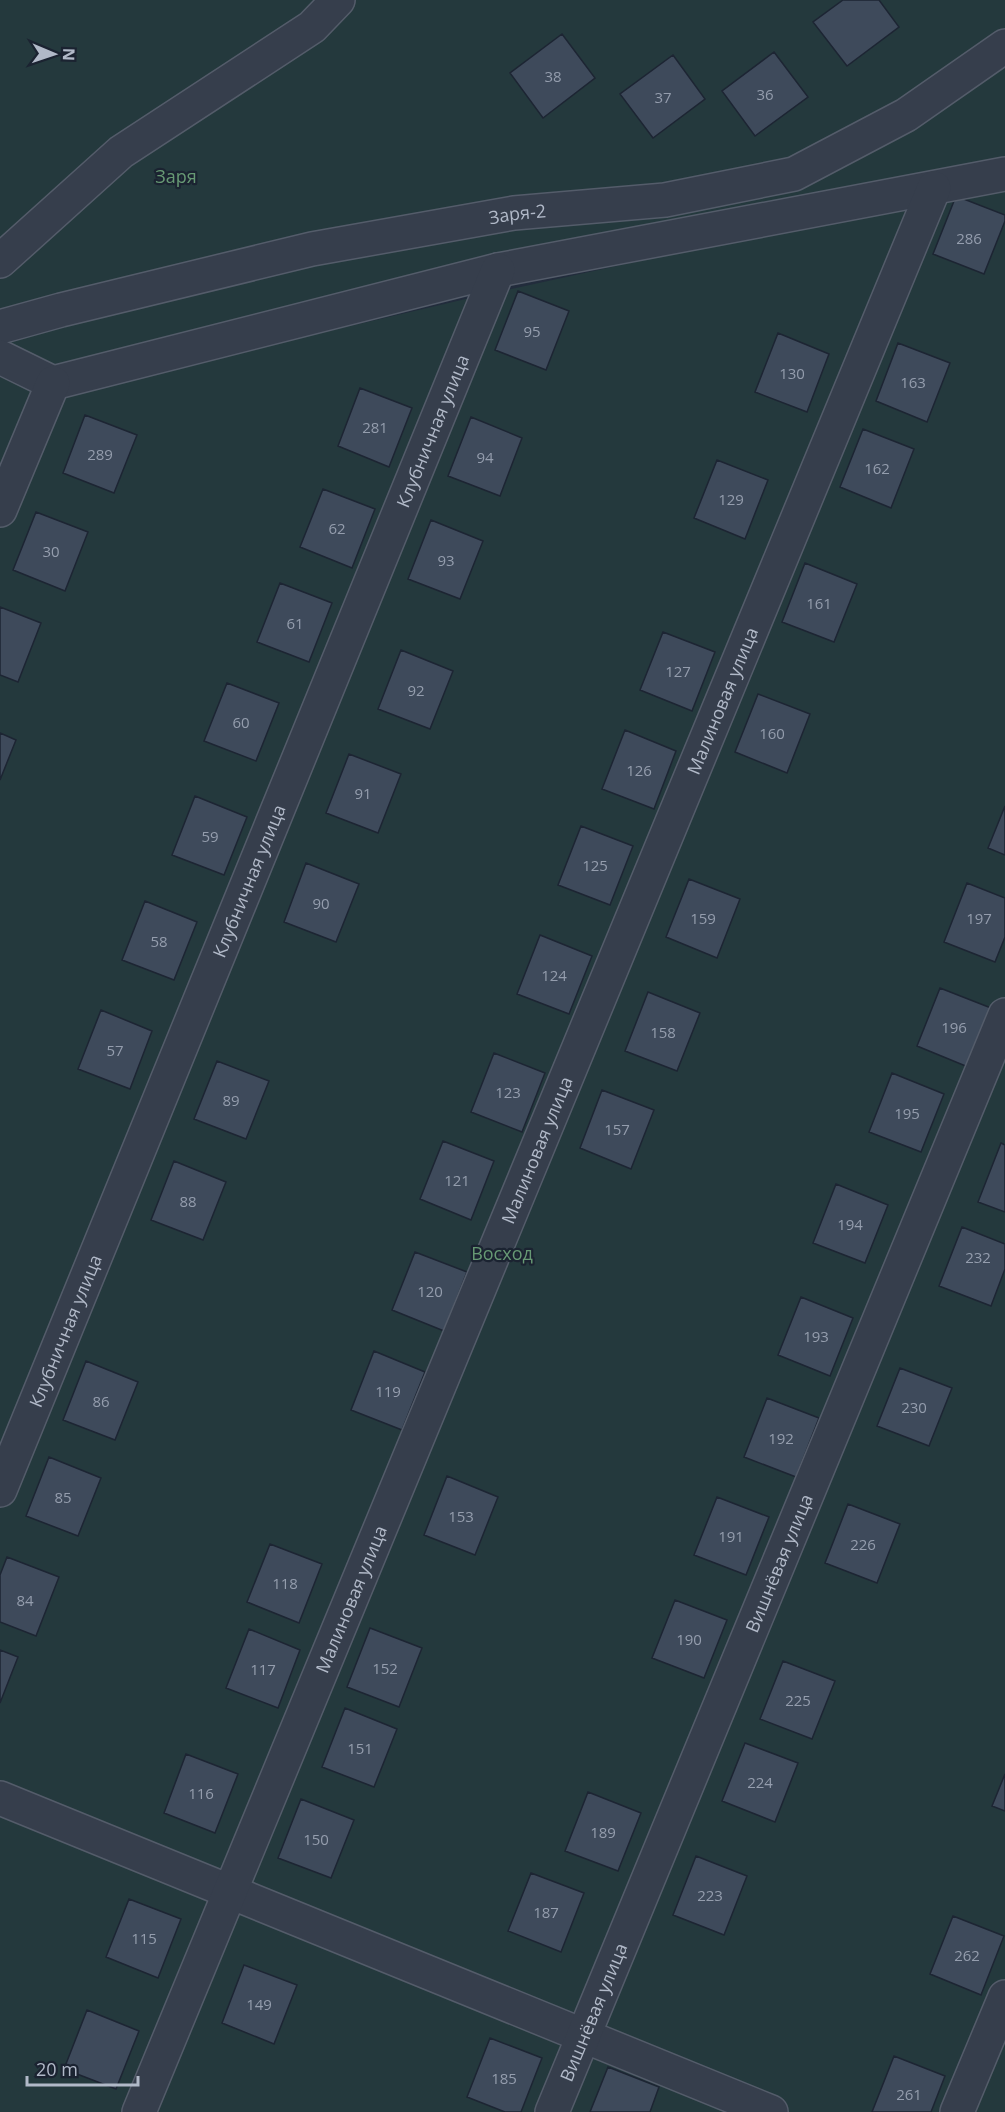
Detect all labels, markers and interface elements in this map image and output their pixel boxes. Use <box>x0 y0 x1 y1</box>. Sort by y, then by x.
north arrow <box>24 24 84 84</box>
text: N <box>58 48 80 61</box>
house number: 38 <box>544 66 562 86</box>
house number: 36 <box>756 84 774 104</box>
house number: 37 <box>654 87 672 107</box>
park label: Заря <box>155 164 197 188</box>
street label: Заря-2 <box>487 198 547 229</box>
house number: 286 <box>956 228 982 248</box>
house number: 95 <box>523 321 541 341</box>
street label: Клубничная улица <box>390 351 474 511</box>
house number: 130 <box>779 363 805 383</box>
house number: 163 <box>900 372 926 392</box>
house number: 281 <box>362 417 388 437</box>
house number: 289 <box>87 444 113 464</box>
house number: 94 <box>476 447 494 467</box>
house number: 162 <box>864 458 890 478</box>
house number: 129 <box>718 489 744 509</box>
house number: 62 <box>328 518 346 538</box>
house number: 30 <box>42 541 60 561</box>
house number: 93 <box>437 550 455 570</box>
house number: 161 <box>806 593 832 613</box>
house number: 61 <box>286 613 304 633</box>
street label: Малиновая улица <box>681 623 763 778</box>
house number: 127 <box>665 661 691 681</box>
house number: 92 <box>407 680 425 700</box>
house number: 60 <box>232 712 250 732</box>
house number: 160 <box>759 723 785 743</box>
house number: 126 <box>626 760 652 780</box>
house number: 91 <box>354 783 372 803</box>
street label: Клубничная улица <box>207 801 291 961</box>
house number: 59 <box>201 826 219 846</box>
house number: 125 <box>582 855 608 875</box>
house number: 90 <box>312 893 330 913</box>
house number: 159 <box>690 908 716 928</box>
house number: 197 <box>966 908 992 928</box>
house number: 58 <box>150 931 168 951</box>
house number: 124 <box>541 965 567 985</box>
house number: 196 <box>941 1017 967 1037</box>
house number: 158 <box>650 1022 676 1042</box>
house number: 57 <box>106 1040 124 1060</box>
street label: Малиновая улица <box>495 1073 578 1227</box>
house number: 123 <box>495 1082 521 1102</box>
house number: 89 <box>222 1090 240 1110</box>
house number: 195 <box>894 1103 920 1123</box>
house number: 157 <box>604 1119 630 1139</box>
house number: 121 <box>444 1170 470 1190</box>
house number: 88 <box>179 1191 197 1211</box>
house number: 194 <box>837 1214 863 1234</box>
park label: Восход <box>471 1241 533 1265</box>
house number: 232 <box>965 1247 991 1267</box>
street label: Клубничная улица <box>23 1251 107 1411</box>
house number: 120 <box>417 1281 443 1301</box>
house number: 193 <box>803 1326 829 1346</box>
house number: 119 <box>375 1381 401 1401</box>
house number: 86 <box>92 1391 110 1411</box>
house number: 230 <box>901 1397 927 1417</box>
house number: 192 <box>768 1428 794 1448</box>
house number: 85 <box>54 1487 72 1507</box>
street label: Вишнёвая улица <box>739 1490 818 1636</box>
house number: 153 <box>448 1506 474 1526</box>
street label: Малиновая улица <box>310 1522 392 1676</box>
house number: 191 <box>718 1526 744 1546</box>
house number: 226 <box>850 1534 876 1554</box>
house number: 118 <box>272 1573 298 1593</box>
house number: 84 <box>16 1590 34 1610</box>
house number: 190 <box>676 1629 702 1649</box>
house number: 152 <box>372 1658 398 1678</box>
house number: 117 <box>250 1659 276 1679</box>
house number: 225 <box>785 1690 811 1710</box>
house number: 151 <box>347 1738 373 1758</box>
house number: 224 <box>747 1772 773 1792</box>
house number: 116 <box>188 1783 214 1803</box>
house number: 189 <box>590 1822 616 1842</box>
house number: 150 <box>303 1829 329 1849</box>
house number: 223 <box>697 1885 723 1905</box>
house number: 187 <box>533 1902 559 1922</box>
house number: 115 <box>131 1928 157 1948</box>
street label: Вишнёвая улица <box>554 1939 633 2085</box>
house number: 262 <box>954 1945 980 1965</box>
house number: 149 <box>246 1994 272 2014</box>
scale bar <box>27 2049 138 2087</box>
text: 20 m <box>36 2057 78 2081</box>
house number: 185 <box>491 2068 517 2088</box>
house number: 261 <box>896 2084 922 2104</box>

